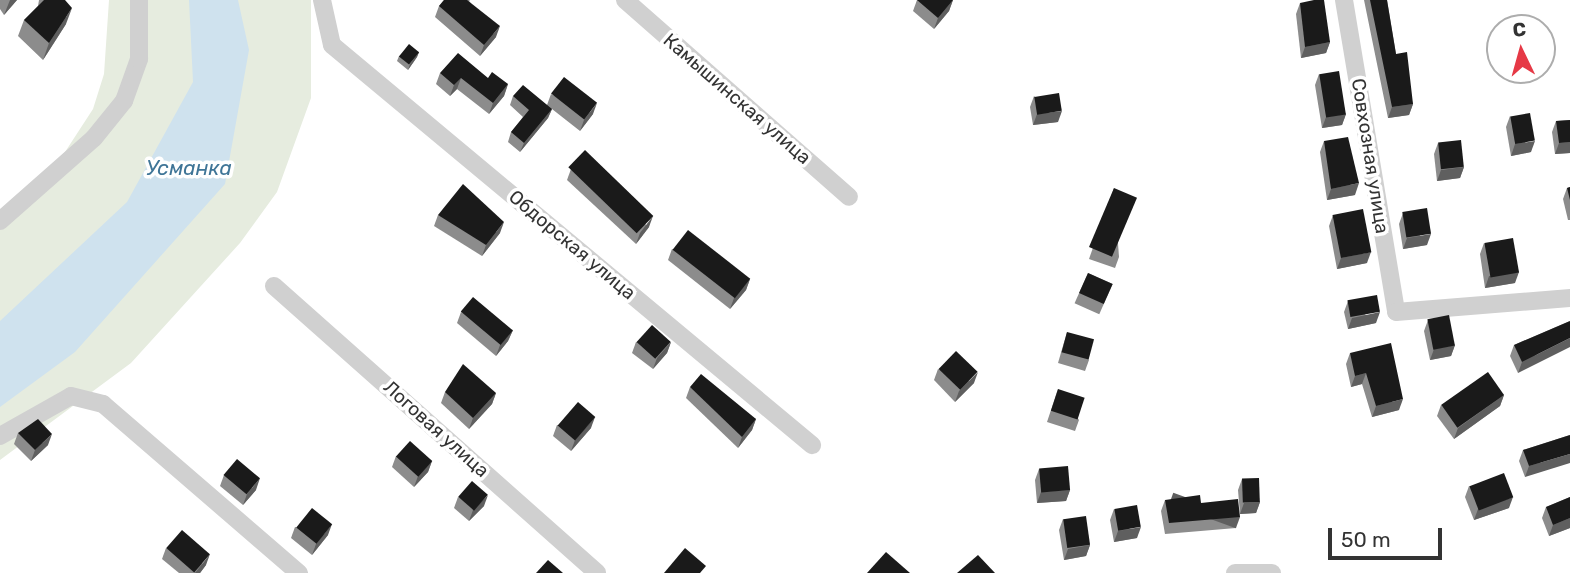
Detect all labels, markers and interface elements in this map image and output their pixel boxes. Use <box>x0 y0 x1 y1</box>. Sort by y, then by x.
north arrow <box>1486 14 1556 84</box>
text: С <box>1512 18 1527 42</box>
street label: Камышинская улица <box>659 29 815 169</box>
street label: Совхозная улица <box>1346 77 1394 235</box>
water label: Усманка <box>146 155 232 181</box>
street label: Обдорская улица <box>504 185 640 305</box>
street label: Логовая улица <box>379 376 493 482</box>
scale bar <box>1332 514 1446 558</box>
text: 50 m <box>1341 527 1391 552</box>

